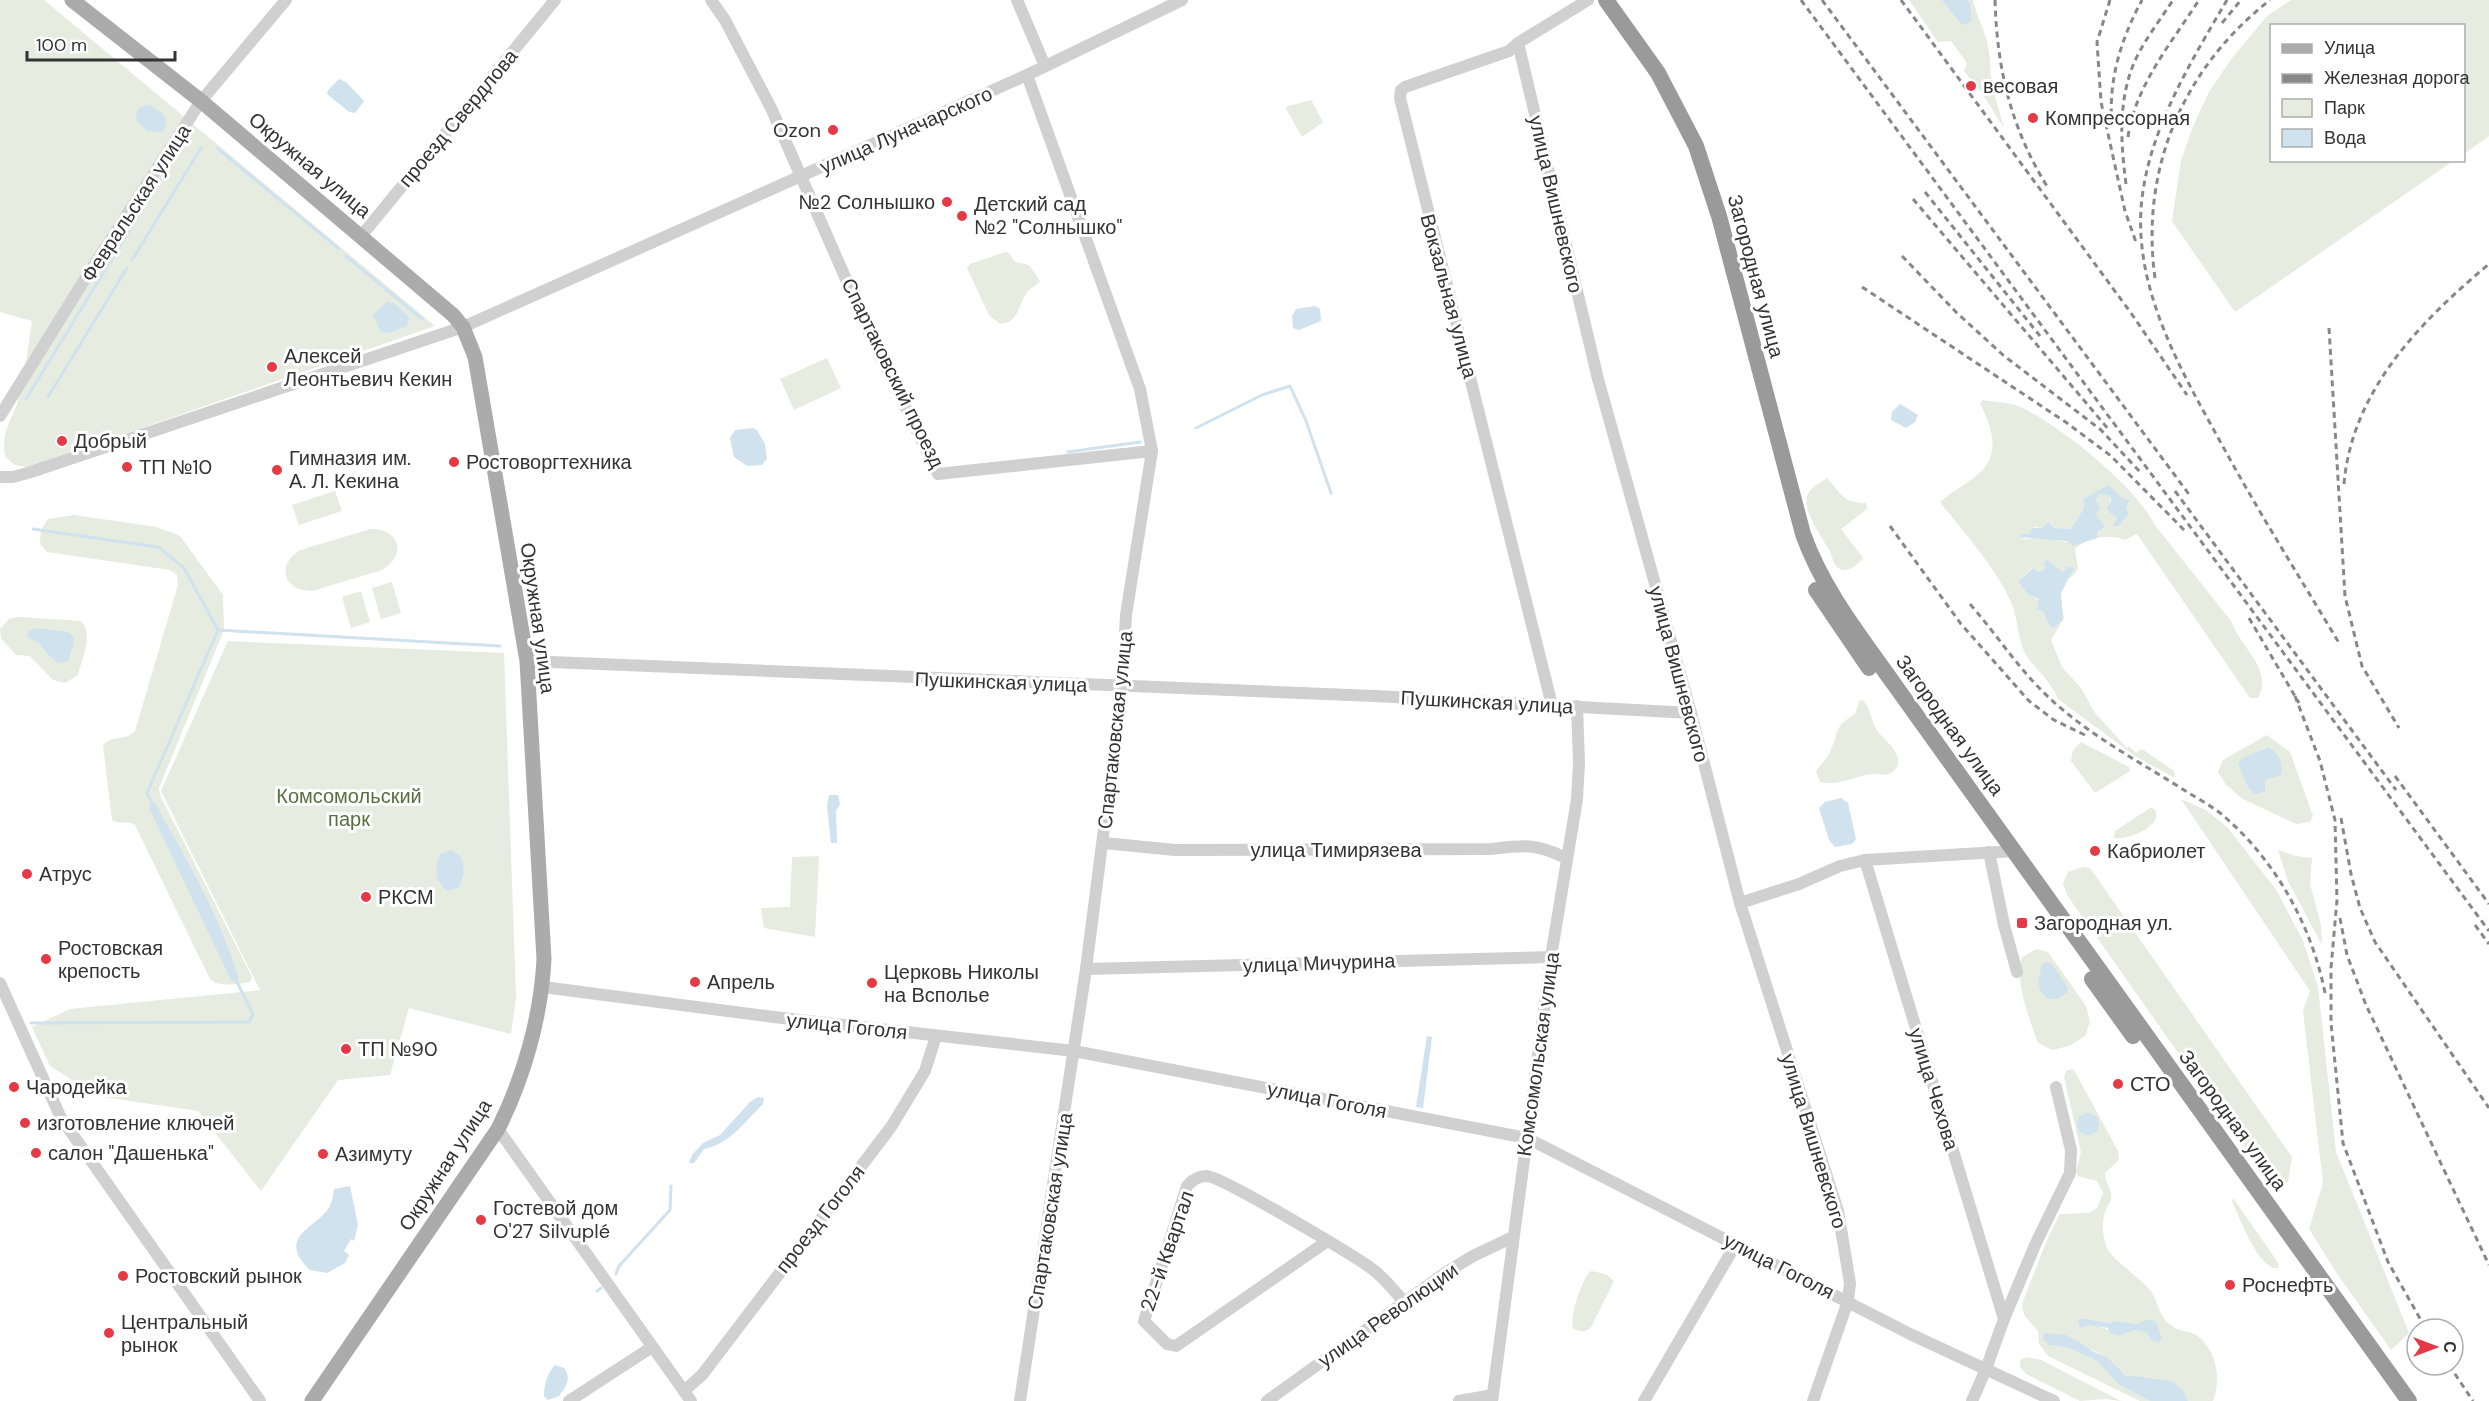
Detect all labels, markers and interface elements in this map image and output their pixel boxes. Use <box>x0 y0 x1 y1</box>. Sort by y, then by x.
scale bar <box>27 24 176 62</box>
legend <box>2270 24 2465 162</box>
text: 100 m <box>36 33 87 57</box>
text: Улица <box>2324 36 2376 60</box>
street label: проезд Свердлова <box>393 43 524 192</box>
text: Железная дорога <box>2324 66 2470 90</box>
place label: весовая <box>1983 73 2058 99</box>
marker: весовая <box>1964 79 1978 93</box>
street label: улица Луначарского <box>816 80 996 180</box>
text: Парк <box>2324 96 2365 120</box>
place label: Компрессорная <box>2045 105 2190 131</box>
street label: Окружная улица <box>243 106 377 224</box>
marker: Компрессорная <box>2026 111 2040 125</box>
street label: улица Вишневского <box>1523 113 1589 295</box>
place label: Ozon <box>773 117 821 143</box>
street label: Февральская улица <box>75 119 197 287</box>
marker: Ozon <box>826 123 840 137</box>
text: Вода <box>2324 126 2367 150</box>
place label: №2 Солнышко <box>798 189 935 215</box>
place label: Детский сад №2 "Солнышко" <box>974 191 1122 240</box>
street label: Загородная улица <box>1722 192 1791 361</box>
marker: №2 Солнышко <box>940 195 954 209</box>
marker: Детский сад №2 "Солнышко" <box>955 209 969 223</box>
street label: Вокзальная улица <box>1415 211 1484 382</box>
street label: Спартаковский проезд <box>836 274 950 473</box>
place label: Алексей Леонтьевич Кекин <box>284 343 452 392</box>
marker: Алексей Леонтьевич Кекин <box>265 360 279 374</box>
place label: Добрый <box>74 428 147 454</box>
marker: Добрый <box>55 434 69 448</box>
place label: Гимназия им. А. Л. Кекина <box>289 445 411 494</box>
place label: Ростоворгтехника <box>466 449 633 475</box>
place label: ТП №10 <box>139 454 212 480</box>
marker: Ростоворгтехника <box>447 455 461 469</box>
marker: ТП №10 <box>120 460 134 474</box>
marker: Гимназия им. А. Л. Кекина <box>270 463 284 477</box>
street label: Окружная улица <box>515 541 562 696</box>
street label: улица Вишневского <box>1643 583 1715 765</box>
street label: Спартаковская улица <box>1092 629 1138 830</box>
street label: Загородная улица <box>1890 649 2010 801</box>
street label: Пушкинская улица <box>914 666 1089 698</box>
street label: Пушкинская улица <box>1400 684 1575 720</box>
park label: Комсомольский парк <box>276 783 422 832</box>
street label: улица Тимирязева <box>1250 837 1422 863</box>
place label: Кабриолет <box>2107 838 2206 864</box>
marker: Кабриолет <box>2088 844 2102 858</box>
place label: Атрус <box>39 861 92 887</box>
marker: Атрус <box>20 867 34 881</box>
place label: РКСМ <box>378 884 434 910</box>
marker: РКСМ <box>359 890 373 904</box>
place label: Загородная ул. <box>2034 910 2172 936</box>
marker: Загородная ул. <box>2015 916 2029 930</box>
place label: Ростовская крепость <box>58 935 163 984</box>
street label: улица Мичурина <box>1242 947 1397 979</box>
street label: Комсомольская улица <box>1511 949 1565 1158</box>
marker: Ростовская крепость <box>39 952 53 966</box>
place label: Церковь Николы на Всполье <box>884 959 1039 1008</box>
place label: Апрель <box>707 969 775 995</box>
marker: Апрель <box>688 975 702 989</box>
marker: Церковь Николы на Всполье <box>865 976 879 990</box>
street label: улица Гоголя <box>785 1007 909 1045</box>
street label: улица Чехова <box>1903 1025 1965 1154</box>
place label: ТП №90 <box>358 1036 438 1062</box>
marker: ТП №90 <box>339 1042 353 1056</box>
street label: Загородная улица <box>2173 1044 2293 1196</box>
street label: улица Вишневского <box>1775 1050 1853 1232</box>
place label: СТО <box>2130 1071 2171 1097</box>
place label: Чародейка <box>26 1074 127 1100</box>
street label: улица Гоголя <box>1265 1076 1389 1124</box>
marker: СТО <box>2111 1077 2125 1091</box>
marker: Чародейка <box>7 1080 21 1094</box>
street label: Окружная улица <box>393 1093 498 1236</box>
place label: изготовление ключей <box>37 1110 234 1136</box>
street label: Спартаковская улица <box>1022 1110 1079 1311</box>
marker: изготовление ключей <box>18 1116 32 1130</box>
place label: салон "Дашенька" <box>48 1140 214 1166</box>
place label: Азимуту <box>335 1141 412 1167</box>
marker: салон "Дашенька" <box>29 1146 43 1160</box>
marker: Азимуту <box>316 1147 330 1161</box>
street label: проезд Гоголя <box>770 1160 870 1278</box>
street label: 22-й Квартал <box>1134 1187 1200 1315</box>
place label: Гостевой дом O'27 Silvuplé <box>493 1195 618 1244</box>
marker: Гостевой дом O'27 Silvuplé <box>474 1213 488 1227</box>
street label: улица Гоголя <box>1719 1227 1839 1305</box>
street label: улица Революции <box>1313 1257 1463 1373</box>
place label: Ростовский рынок <box>135 1263 302 1289</box>
marker: Ростовский рынок <box>116 1269 130 1283</box>
place label: Роснефть <box>2242 1272 2333 1298</box>
marker: Роснефть <box>2223 1278 2237 1292</box>
place label: Центральный рынок <box>121 1309 248 1358</box>
north arrow <box>2405 1317 2465 1377</box>
marker: Центральный рынок <box>102 1326 116 1340</box>
text: С <box>2439 1341 2460 1353</box>

